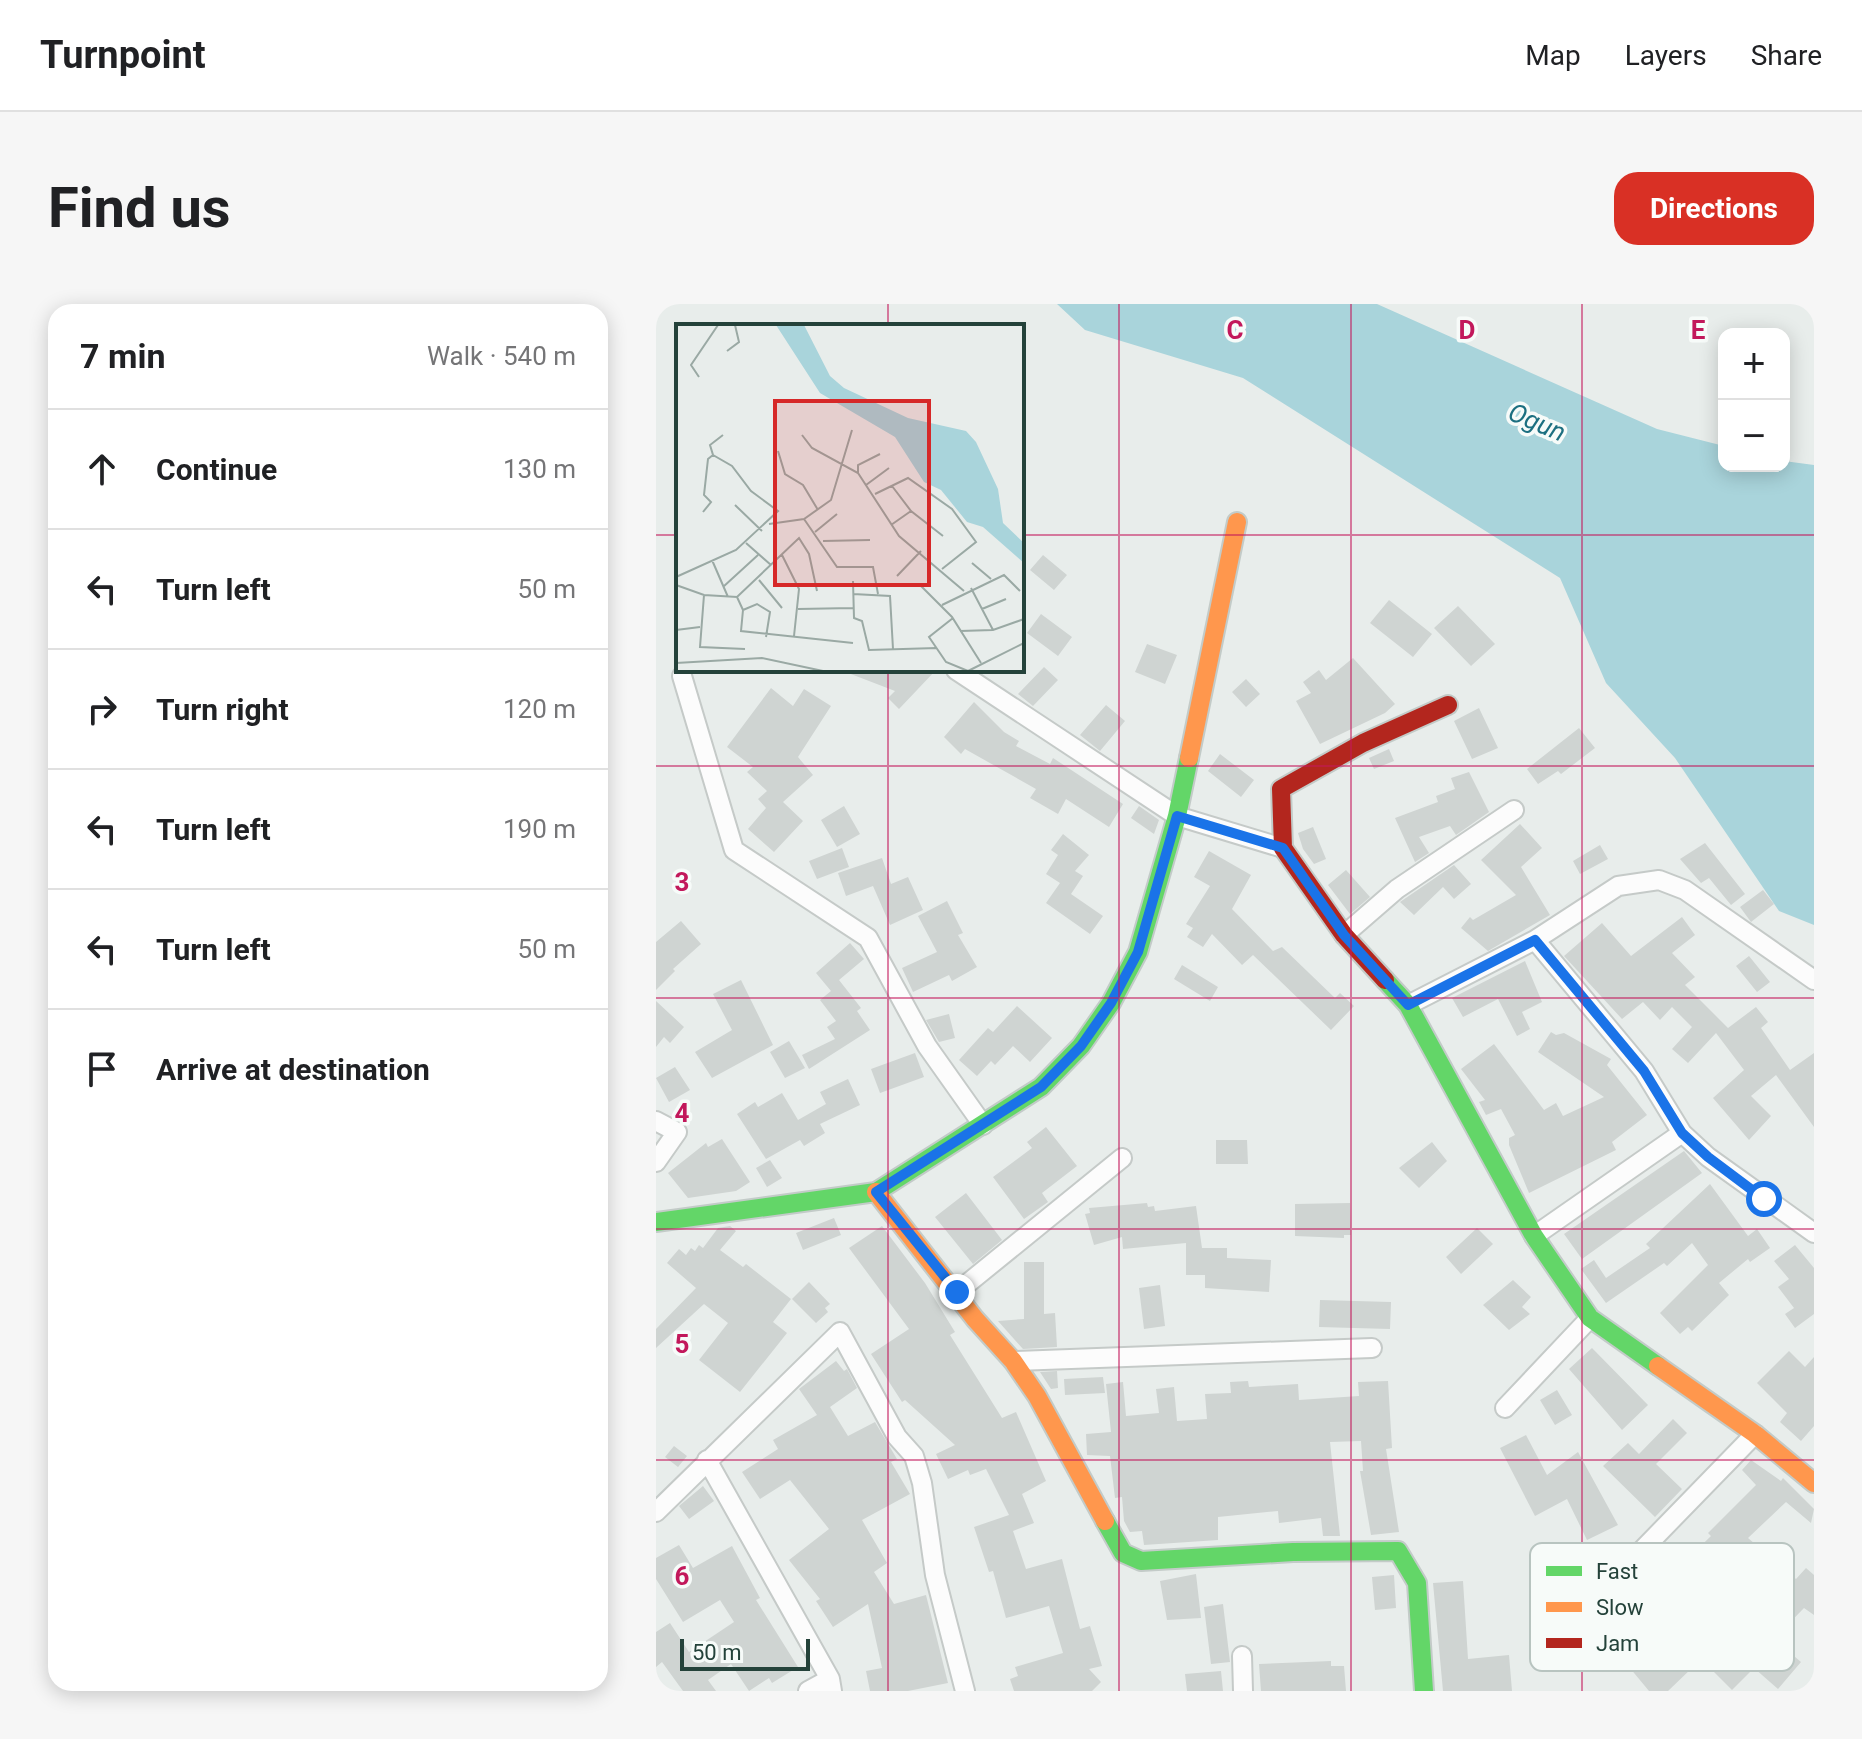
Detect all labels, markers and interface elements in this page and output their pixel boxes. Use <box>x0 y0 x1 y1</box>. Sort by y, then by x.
text: Turnpoint <box>40 33 206 77</box>
text: Map <box>1525 39 1581 72</box>
text: Layers <box>1625 39 1707 72</box>
text: Share <box>1751 39 1822 72</box>
button: Directions <box>1614 172 1814 245</box>
text: Find us <box>48 175 231 241</box>
text: C <box>1226 315 1244 345</box>
text: D <box>1459 315 1475 345</box>
text: E <box>1691 315 1706 345</box>
inset map <box>676 324 1024 672</box>
map controls <box>1718 328 1790 472</box>
button: + <box>1718 328 1790 400</box>
text: 7 min <box>80 336 165 376</box>
text: Walk · 540 m <box>427 341 576 371</box>
water label: Ogun <box>1504 397 1570 447</box>
button: − <box>1718 400 1790 472</box>
icon: ahead <box>80 447 124 491</box>
text: Continue <box>156 452 277 487</box>
text: 130 m <box>503 454 576 484</box>
icon: left <box>80 567 124 611</box>
text: Turn left <box>156 572 271 607</box>
text: 50 m <box>518 574 576 604</box>
icon: right <box>80 687 124 731</box>
text: Turn right <box>156 692 289 727</box>
text: 120 m <box>503 694 576 724</box>
icon: left <box>80 807 124 851</box>
text: Turn left <box>156 812 271 847</box>
text: 190 m <box>503 814 576 844</box>
text: 3 <box>675 867 689 897</box>
icon: left <box>80 927 124 971</box>
text: Turn left <box>156 932 271 967</box>
text: 50 m <box>518 934 576 964</box>
icon: arrive <box>80 1047 124 1091</box>
text: Arrive at destination <box>156 1052 430 1087</box>
text: 4 <box>675 1098 690 1128</box>
route start <box>1746 1181 1782 1217</box>
route end <box>939 1274 975 1310</box>
text: 5 <box>675 1329 689 1359</box>
legend <box>1530 1543 1794 1671</box>
text: Fast <box>1596 1559 1638 1584</box>
text: 6 <box>675 1561 690 1591</box>
text: Slow <box>1596 1595 1644 1620</box>
text: Jam <box>1596 1631 1639 1656</box>
scale bar <box>680 1635 810 1671</box>
text: 50 m <box>692 1640 741 1665</box>

